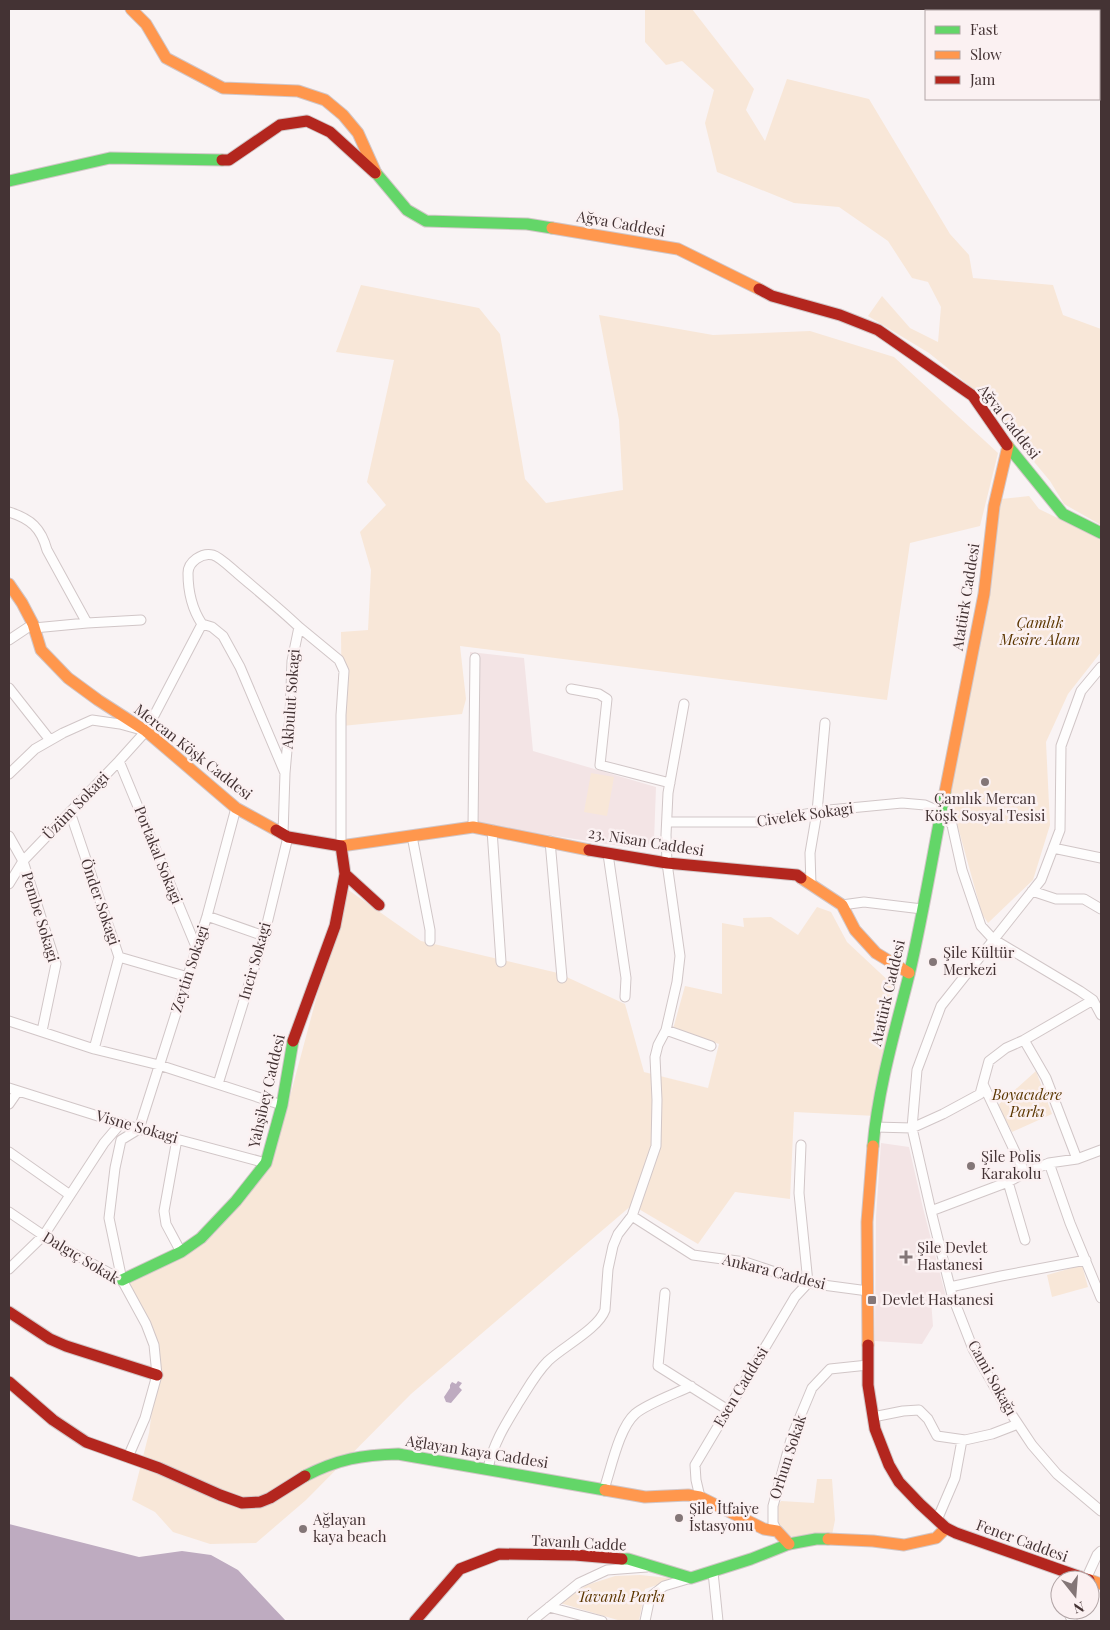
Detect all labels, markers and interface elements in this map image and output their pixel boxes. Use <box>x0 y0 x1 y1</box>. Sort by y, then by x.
legend <box>925 10 1100 100</box>
text: Fast <box>970 19 999 39</box>
text: Slow <box>970 44 1002 64</box>
text: Jam <box>969 69 996 89</box>
street label: Ağva Caddesi <box>574 205 668 241</box>
street label: Ağva Caddesi <box>974 379 1046 463</box>
street label: Atatürk Caddesi <box>947 541 983 653</box>
park label: Çamlık Mesire Alanı <box>999 612 1080 649</box>
street label: Akbulut Sokagi <box>276 648 304 751</box>
street label: Mercan Köşk Caddesi <box>130 699 257 804</box>
street label: Üzüm Sokagi <box>38 767 113 844</box>
marker: Çamlık Mercan Köşk Sosyal Tesisi <box>979 776 991 788</box>
place label: Çamlık Mercan Köşk Sosyal Tesisi <box>925 788 1046 825</box>
street label: Civelek Sokagi <box>755 797 855 831</box>
street label: Portakal Sokagi <box>130 803 188 907</box>
street label: 23. Nisan Caddesi <box>587 822 706 860</box>
street label: Önder Sokagi <box>77 856 125 948</box>
street label: Pembe Sokagi <box>18 869 64 965</box>
street label: Incir Sokagi <box>233 919 275 1002</box>
street label: Zeytin Sokagi <box>166 922 213 1015</box>
street label: Atatürk Caddesi <box>865 937 909 1049</box>
place label: Şile Kültür Merkezi <box>943 942 1015 979</box>
marker: Şile Kültür Merkezi <box>927 956 939 968</box>
street label: Yahşibey Caddesi <box>243 1031 289 1151</box>
park label: Boyacıdere Parkı <box>991 1084 1063 1121</box>
street label: Visne Sokagi <box>93 1105 181 1147</box>
place label: Şile Polis Karakolu <box>981 1146 1042 1183</box>
marker: Şile Polis Karakolu <box>965 1160 977 1172</box>
street label: Dalgıç Sokak <box>40 1226 124 1288</box>
place label: Şile Devlet Hastanesi <box>917 1237 988 1274</box>
street label: Ankara Caddesi <box>720 1248 828 1294</box>
marker: Şile Devlet Hastanesi <box>899 1250 913 1264</box>
place label: Devlet Hastanesi <box>882 1289 994 1309</box>
marker: Devlet Hastanesi <box>866 1294 878 1306</box>
street label: Cami Sokağı <box>964 1336 1022 1419</box>
street label: Esen Caddesi <box>708 1342 772 1430</box>
street label: Orhun Sokak <box>764 1411 810 1501</box>
street label: Ağlayan kaya Caddesi <box>403 1430 550 1472</box>
place label: Şile İtfaiye İstasyonu <box>689 1498 759 1535</box>
place label: Ağlayan kaya beach <box>312 1509 387 1546</box>
marker: Şile İtfaiye İstasyonu <box>673 1512 685 1524</box>
street label: Fener Caddesi <box>974 1514 1072 1566</box>
marker: Ağlayan kaya beach <box>297 1523 309 1535</box>
street label: Tavanlı Cadde <box>531 1530 627 1554</box>
north arrow <box>1050 1570 1100 1620</box>
park label: Tavanlı Parkı <box>577 1586 665 1606</box>
text: N <box>1071 1597 1087 1618</box>

